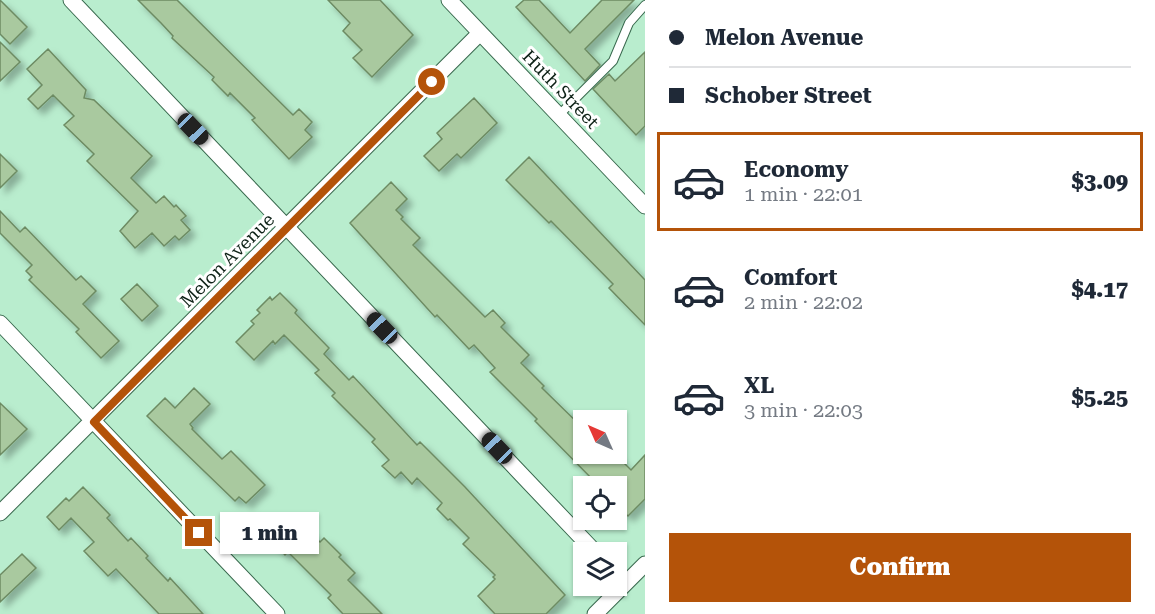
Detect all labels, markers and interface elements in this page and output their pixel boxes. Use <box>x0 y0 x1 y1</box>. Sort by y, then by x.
text: Melon Avenue <box>705 25 863 50</box>
street label: Huth Street <box>518 46 604 133</box>
route start <box>418 68 445 95</box>
text: Schober Street <box>705 83 872 108</box>
car <box>174 110 212 148</box>
icon: car <box>672 155 726 209</box>
text: Economy <box>744 157 848 182</box>
text: $3.09 <box>1071 169 1128 194</box>
text: 1 min · 22:01 <box>744 182 863 206</box>
street label: Melon Avenue <box>176 209 278 311</box>
icon: car <box>672 263 726 317</box>
text: Comfort <box>744 265 837 290</box>
text: $4.17 <box>1071 277 1128 302</box>
text: 2 min · 22:02 <box>744 290 863 314</box>
car <box>363 309 401 347</box>
icon: car <box>672 371 726 425</box>
text: XL <box>744 373 774 398</box>
text: $5.25 <box>1071 385 1128 410</box>
text: 3 min · 22:03 <box>744 398 863 422</box>
north arrow <box>573 410 627 464</box>
map controls <box>573 410 627 596</box>
car <box>478 429 516 467</box>
button: locate <box>573 476 627 530</box>
callout: 1 min <box>220 512 319 554</box>
route end <box>185 519 212 546</box>
text: 1 min <box>241 521 298 545</box>
button: Confirm <box>669 533 1131 602</box>
button: layers <box>573 542 627 596</box>

